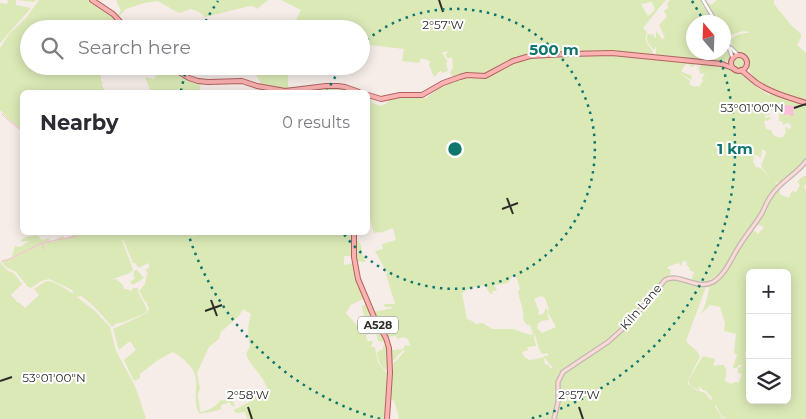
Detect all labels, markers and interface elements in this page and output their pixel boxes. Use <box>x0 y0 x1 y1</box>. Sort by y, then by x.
north arrow <box>686 15 731 60</box>
text: 2°57'W <box>422 17 464 32</box>
search box <box>20 20 370 75</box>
icon: search <box>38 34 66 62</box>
text: Search here <box>78 36 191 59</box>
text: 500 m <box>529 40 579 59</box>
text: 53°01'00"N <box>720 100 784 115</box>
text: Nearby <box>40 110 119 135</box>
text: 0 results <box>282 113 350 132</box>
text: 1 km <box>717 139 753 158</box>
centre of rings <box>446 140 464 158</box>
map controls <box>746 269 791 404</box>
button: + <box>746 269 791 314</box>
street label: Kiln Lane <box>617 281 665 333</box>
button: − <box>746 314 791 359</box>
road number: A528 <box>358 316 398 334</box>
button: layers <box>746 359 791 404</box>
text: 53°01'00"N <box>22 370 86 385</box>
text: 2°58'W <box>227 387 269 402</box>
text: 2°57'W <box>558 387 600 402</box>

